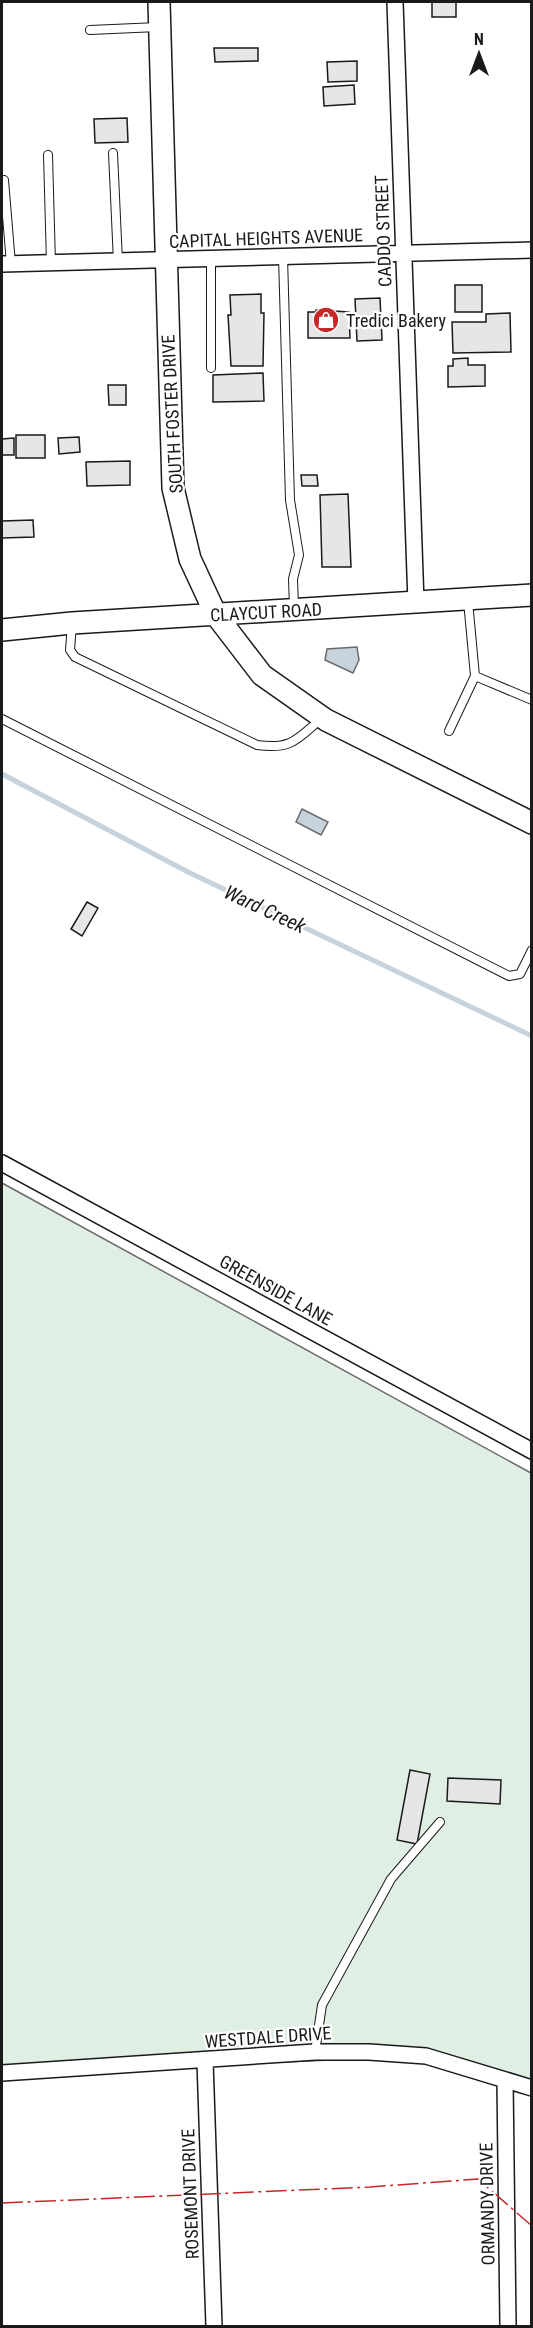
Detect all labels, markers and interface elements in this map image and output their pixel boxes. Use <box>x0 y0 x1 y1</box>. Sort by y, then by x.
north arrow <box>449 24 509 84</box>
text: N <box>474 30 484 49</box>
street label: CADDO STREET <box>371 175 395 287</box>
street label: CAPITAL HEIGHTS AVENUE <box>169 224 363 252</box>
shop icon: Tredici Bakery <box>311 305 341 335</box>
place label: Tredici Bakery <box>346 310 447 331</box>
street label: SOUTH FOSTER DRIVE <box>157 334 187 494</box>
street label: CLAYCUT ROAD <box>210 599 322 625</box>
water label: Ward Creek <box>220 880 311 939</box>
street label: GREENSIDE LANE <box>216 1250 336 1330</box>
street label: WESTDALE DRIVE <box>204 2022 332 2052</box>
street label: ROSEMONT DRIVE <box>177 2128 203 2260</box>
street label: ORMANDY DRIVE <box>475 2143 499 2265</box>

